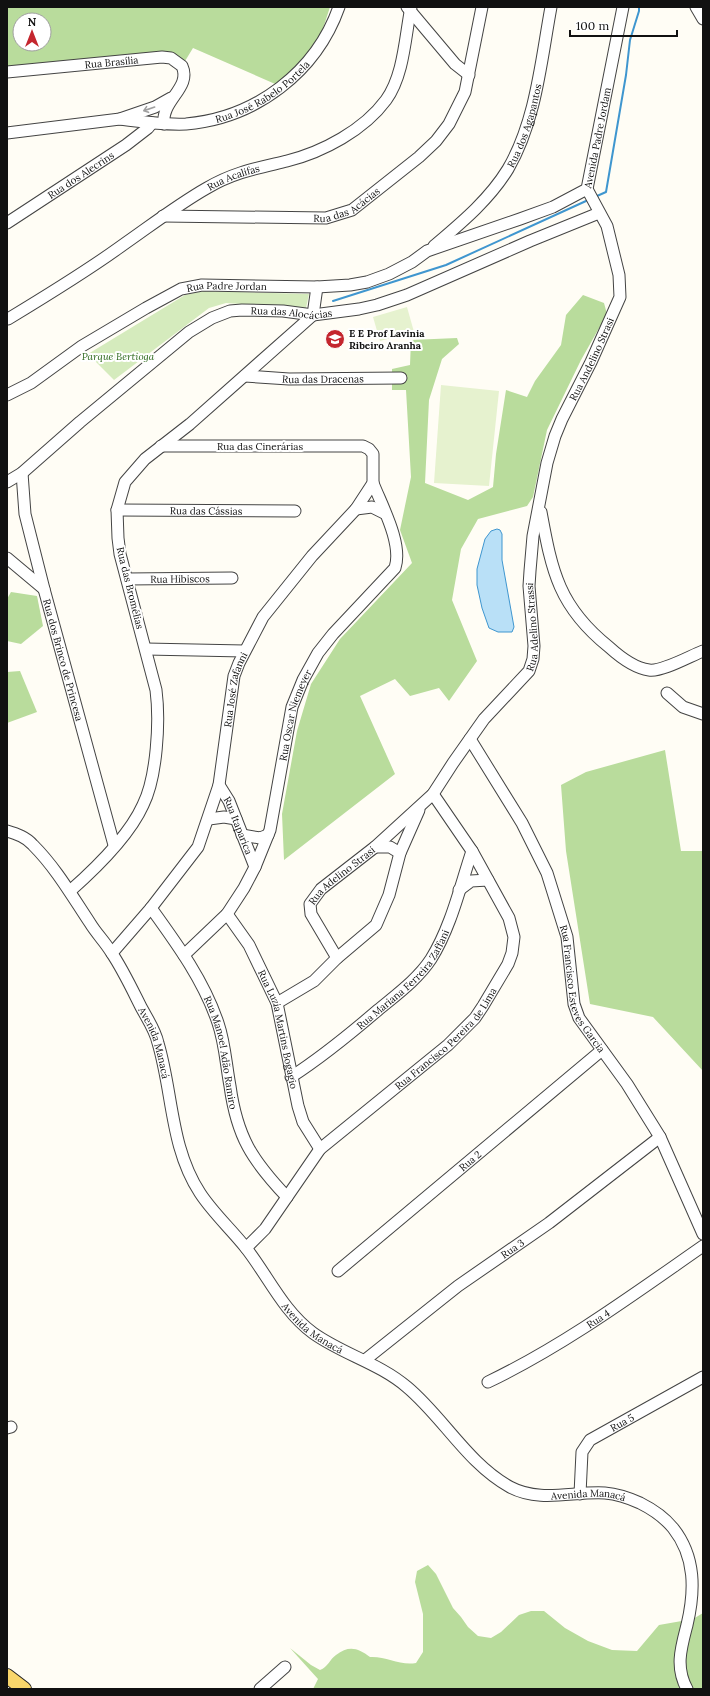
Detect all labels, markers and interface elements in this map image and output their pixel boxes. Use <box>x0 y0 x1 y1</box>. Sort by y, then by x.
north arrow <box>12 12 52 52</box>
scale bar <box>570 12 677 38</box>
text: N <box>28 15 37 29</box>
text: 100 m <box>576 18 609 33</box>
street label: Rua Brasília <box>84 53 139 71</box>
street label: Rua José Rabelo Portela <box>214 58 312 125</box>
street label: Rua dos Agapantos <box>504 82 544 170</box>
street label: Avenida Padre Jordam <box>581 86 613 190</box>
one-way arrow <box>142 106 155 113</box>
street label: Rua dos Alecrins <box>45 148 117 201</box>
street label: Rua Acalifas <box>205 161 261 193</box>
street label: Rua das Acácias <box>313 184 383 224</box>
street label: Rua Padre Jordan <box>185 278 267 294</box>
street label: Rua das Alocácias <box>251 304 333 322</box>
street label: Rua Andelino Strasi <box>566 315 617 403</box>
place label: E E Prof Lavinia Ribeiro Aranha <box>349 327 425 352</box>
school or university icon: E E Prof Lavinia Ribeiro Aranha <box>324 328 346 350</box>
park label: Parque Bertioga <box>82 350 155 363</box>
street label: Rua das Dracenas <box>281 372 364 386</box>
street label: Rua das Cinerárias <box>217 440 303 453</box>
street label: Rua das Cássias <box>170 504 243 517</box>
street label: Rua das Bromélias <box>113 545 147 631</box>
street label: Rua Hibiscos <box>150 572 210 585</box>
street label: Rua Adelino Strassi <box>522 582 541 673</box>
street label: Rua dos Brinco de Princesa <box>40 597 86 723</box>
street label: Rua José Zafanni <box>221 650 250 728</box>
street label: Rua Oscar Niemeyer <box>276 666 315 762</box>
street label: Rua Itaparica <box>221 794 256 856</box>
street label: Rua Adelino Strasi <box>305 843 378 907</box>
street label: Rua Francisco Esteves Garcia <box>557 923 608 1055</box>
street label: Rua Mariana Ferreira Zaffani <box>354 927 452 1032</box>
street label: Rua Luzia Martins Bogagio <box>255 968 301 1090</box>
street label: Rua Francisco Pereira de Lima <box>392 985 499 1092</box>
street label: Rua Manoel Adão Ramiro <box>201 994 241 1111</box>
street label: Avenida Manacá <box>135 1004 173 1080</box>
street label: Rua 2 <box>456 1147 484 1174</box>
street label: Rua 3 <box>498 1235 527 1261</box>
street label: Avenida Manacá <box>279 1299 345 1356</box>
street label: Rua 4 <box>584 1306 613 1331</box>
street label: Rua 5 <box>608 1410 636 1434</box>
street label: Avenida Manacá <box>550 1486 627 1504</box>

